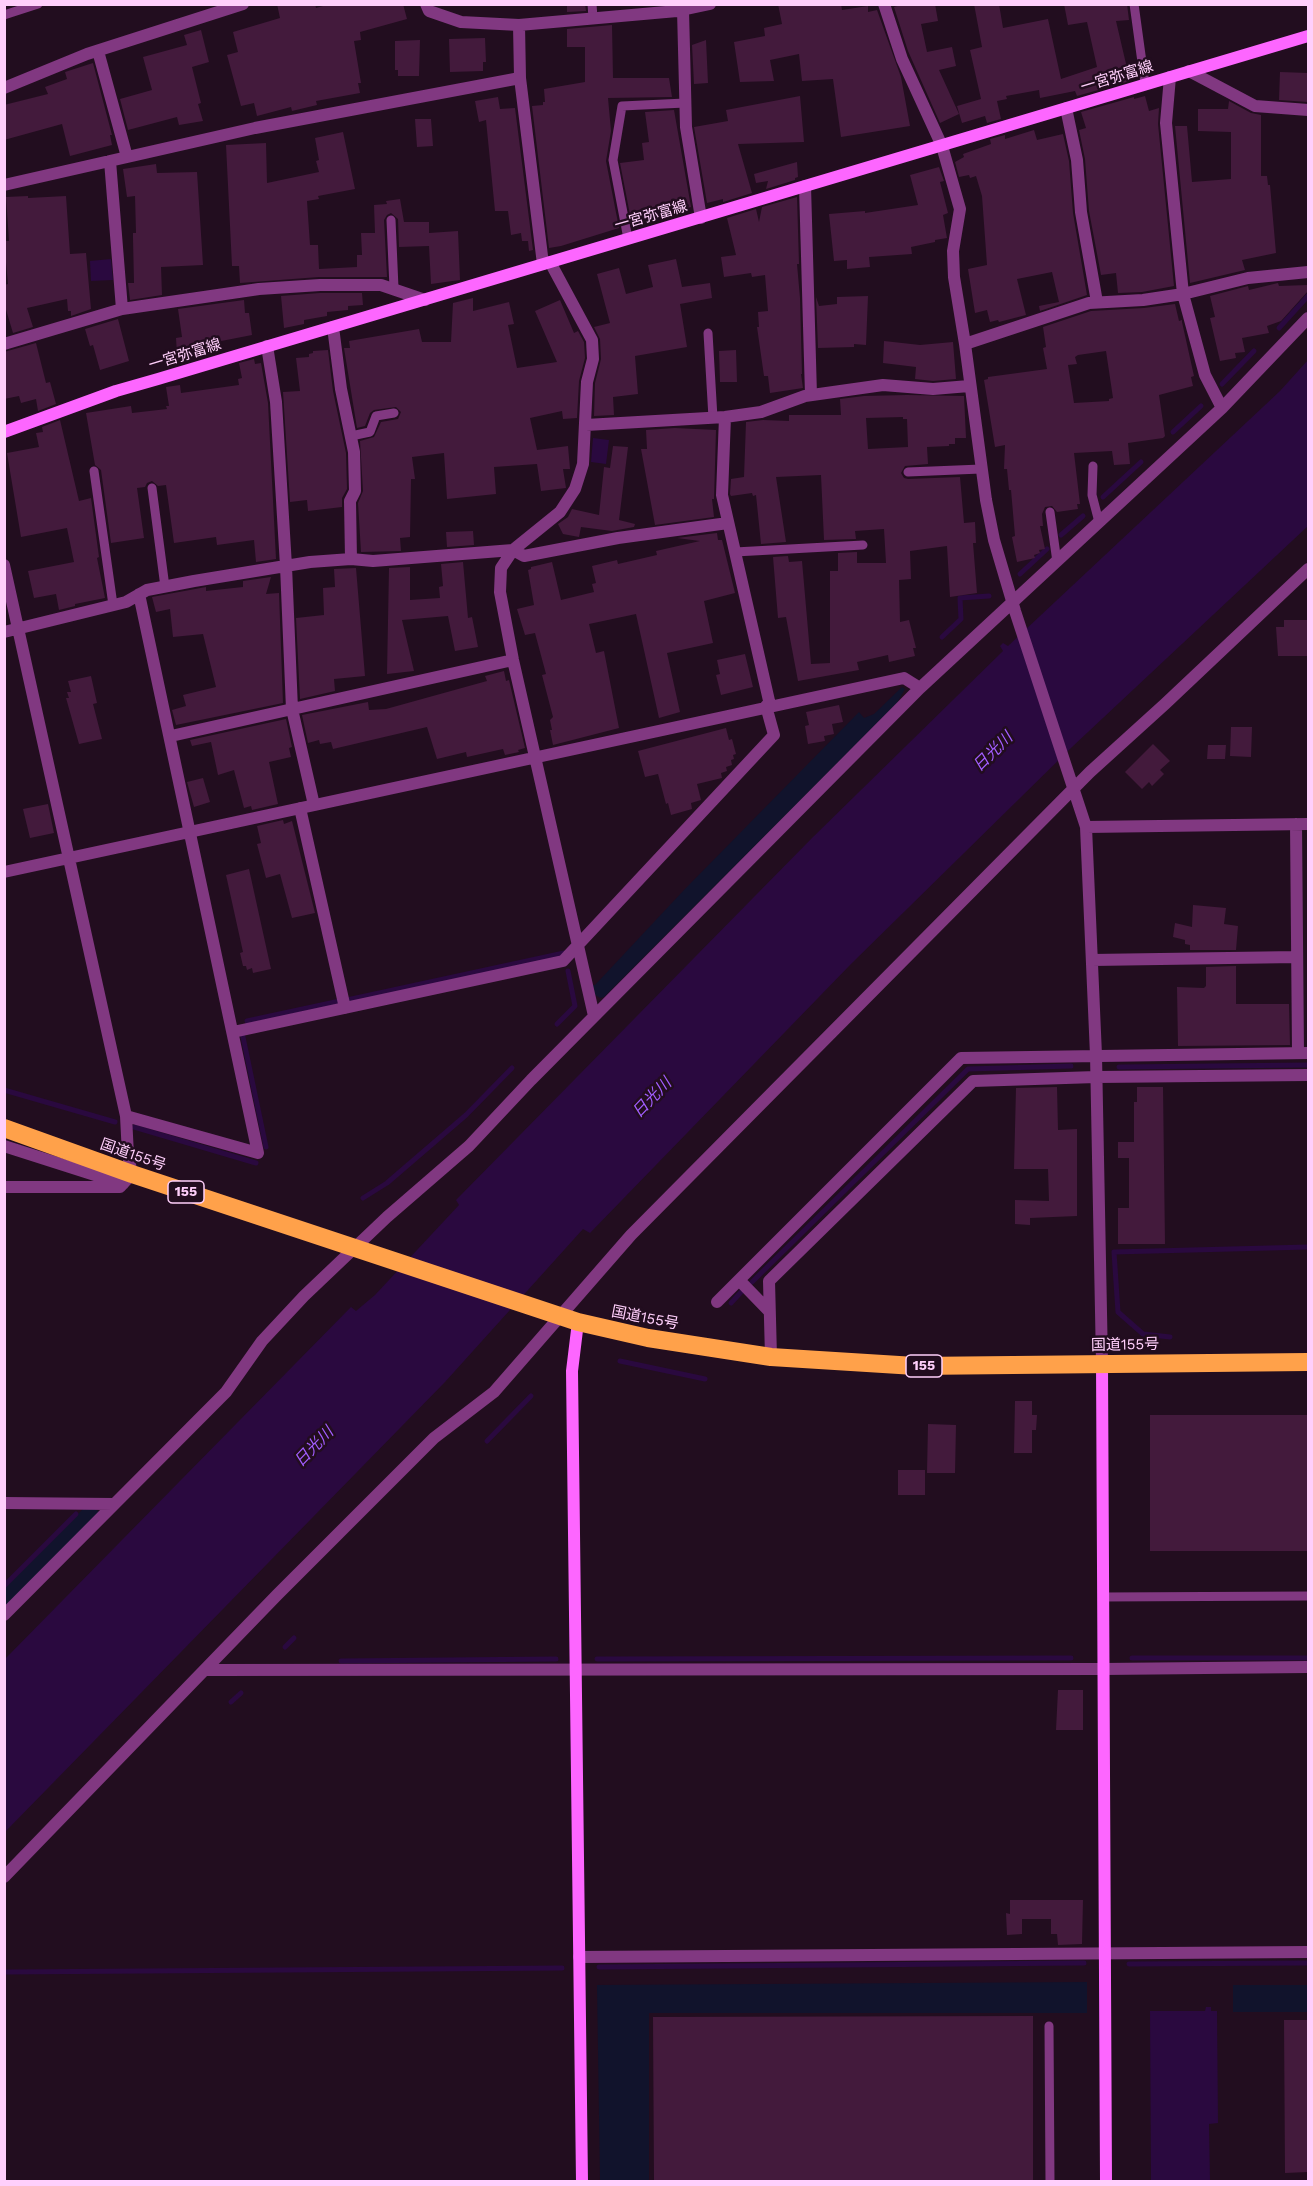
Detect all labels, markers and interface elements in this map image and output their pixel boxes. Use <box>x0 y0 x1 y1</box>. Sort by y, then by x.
street label: 一宮弥富線 <box>1079 57 1155 97</box>
street label: 一宮弥富線 <box>612 197 690 235</box>
street label: 一宮弥富線 <box>147 335 223 375</box>
water label: 日光川 <box>969 728 1017 776</box>
water label: 日光川 <box>628 1074 676 1122</box>
street label: 国道155号 <box>98 1135 168 1175</box>
road number: 155 <box>168 1181 204 1203</box>
street label: 国道155号 <box>610 1303 680 1333</box>
street label: 国道155号 <box>1091 1335 1159 1355</box>
road number: 155 <box>906 1355 942 1377</box>
water label: 日光川 <box>290 1423 338 1471</box>

